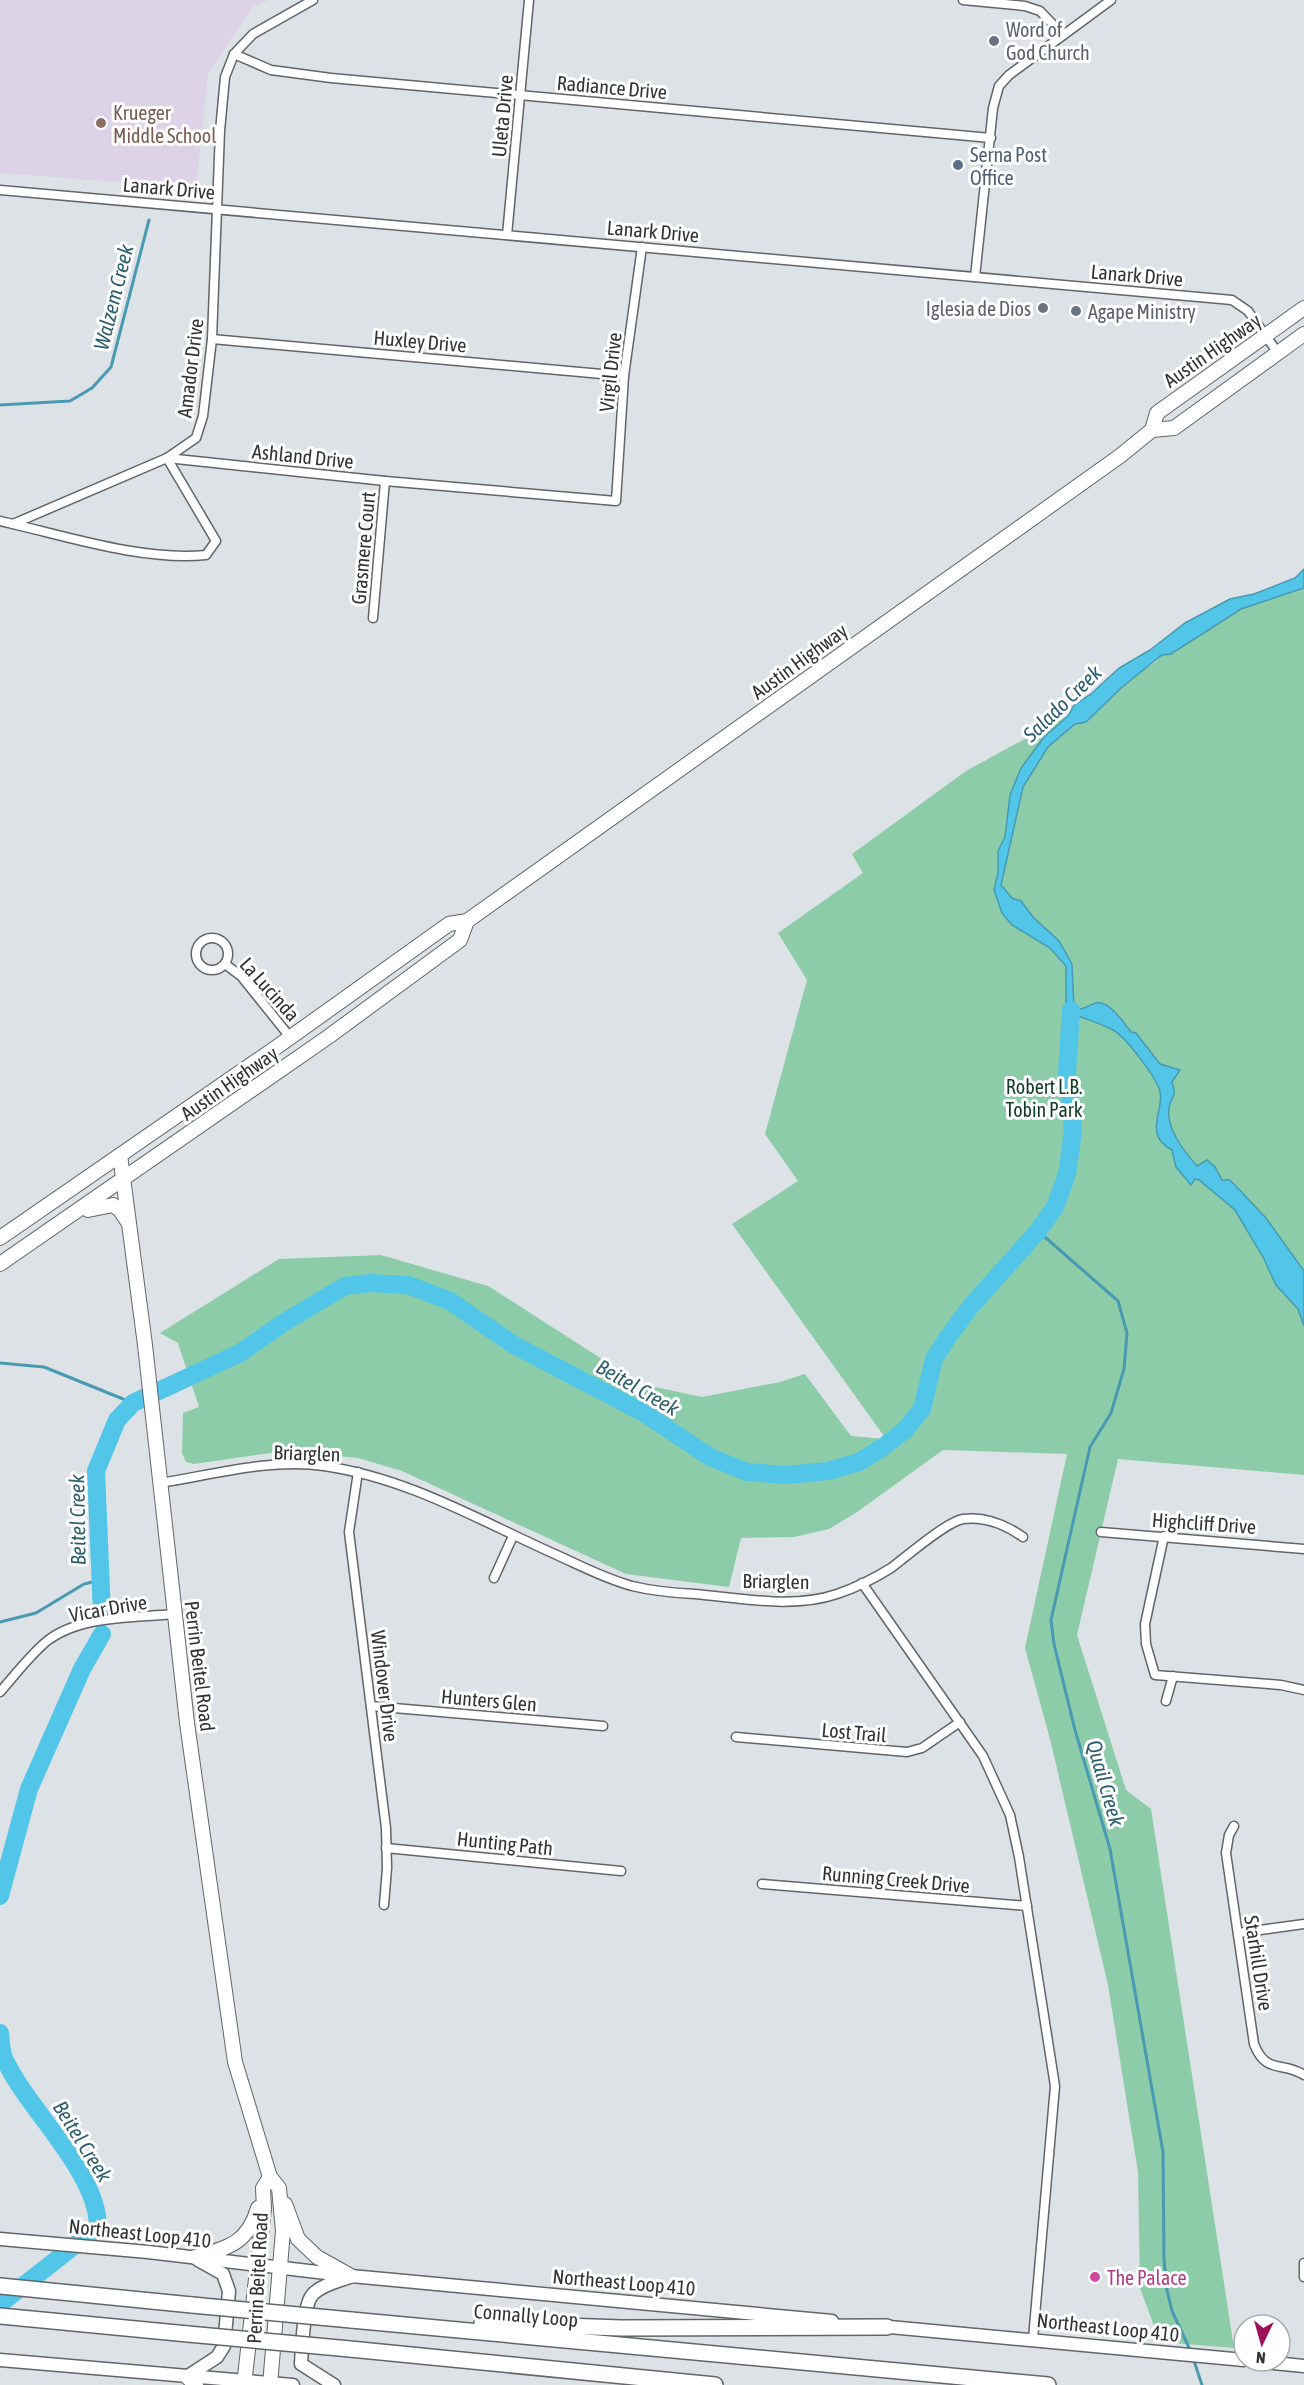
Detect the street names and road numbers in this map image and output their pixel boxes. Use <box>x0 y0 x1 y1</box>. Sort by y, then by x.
street label: Radiance Drive <box>556 71 668 103</box>
street label: Uleta Drive <box>487 74 517 158</box>
street label: Lanark Drive <box>122 173 216 203</box>
street label: Lanark Drive <box>606 216 700 246</box>
street label: Lanark Drive <box>1090 260 1184 290</box>
street label: Austin Highway <box>1159 308 1265 392</box>
street label: Amador Drive <box>173 317 207 419</box>
street label: Huxley Drive <box>373 325 467 357</box>
street label: Virgil Drive <box>594 331 626 413</box>
street label: Ashland Drive <box>251 439 355 473</box>
street label: Grasmere Court <box>347 490 379 605</box>
street label: Austin Highway <box>746 618 852 704</box>
street label: La Lucinda <box>235 952 305 1026</box>
street label: Austin Highway <box>176 1041 282 1125</box>
street label: Briarglen <box>273 1440 341 1466</box>
street label: Highcliff Drive <box>1151 1508 1257 1538</box>
street label: Briarglen <box>742 1569 810 1593</box>
street label: Vicar Drive <box>67 1590 149 1626</box>
street label: Perrin Beitel Road <box>181 1599 219 1733</box>
street label: Windover Drive <box>367 1629 403 1743</box>
street label: Hunters Glen <box>440 1684 538 1716</box>
street label: Lost Trail <box>821 1718 888 1746</box>
street label: Hunting Path <box>456 1827 554 1859</box>
street label: Running Creek Drive <box>821 1861 971 1897</box>
street label: Starhill Drive <box>1240 1914 1278 2012</box>
street label: Perrin Beitel Road <box>242 2212 272 2344</box>
street label: Northeast Loop 410 <box>68 2214 212 2252</box>
street label: Northeast Loop 410 <box>552 2264 696 2300</box>
street label: Connally Loop <box>473 2299 579 2331</box>
street label: Northeast Loop 410 <box>1036 2308 1180 2346</box>

